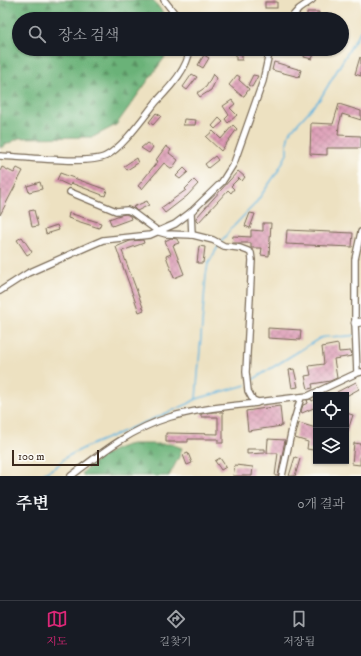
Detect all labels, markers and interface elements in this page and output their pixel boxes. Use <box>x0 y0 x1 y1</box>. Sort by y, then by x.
search box <box>12 12 349 56</box>
icon: search <box>26 23 48 45</box>
text: 장소 검색 <box>58 26 119 45</box>
map controls <box>313 392 349 464</box>
button: locate <box>313 392 349 428</box>
button: layers <box>313 428 349 464</box>
scale bar <box>12 448 99 467</box>
text: 100 m <box>18 450 44 464</box>
text: 주변 <box>16 493 49 515</box>
text: 0개 결과 <box>298 496 345 512</box>
tab: 지도 <box>46 608 68 649</box>
tab: 길찾기 <box>160 608 191 649</box>
tab: 저장됨 <box>283 608 315 649</box>

